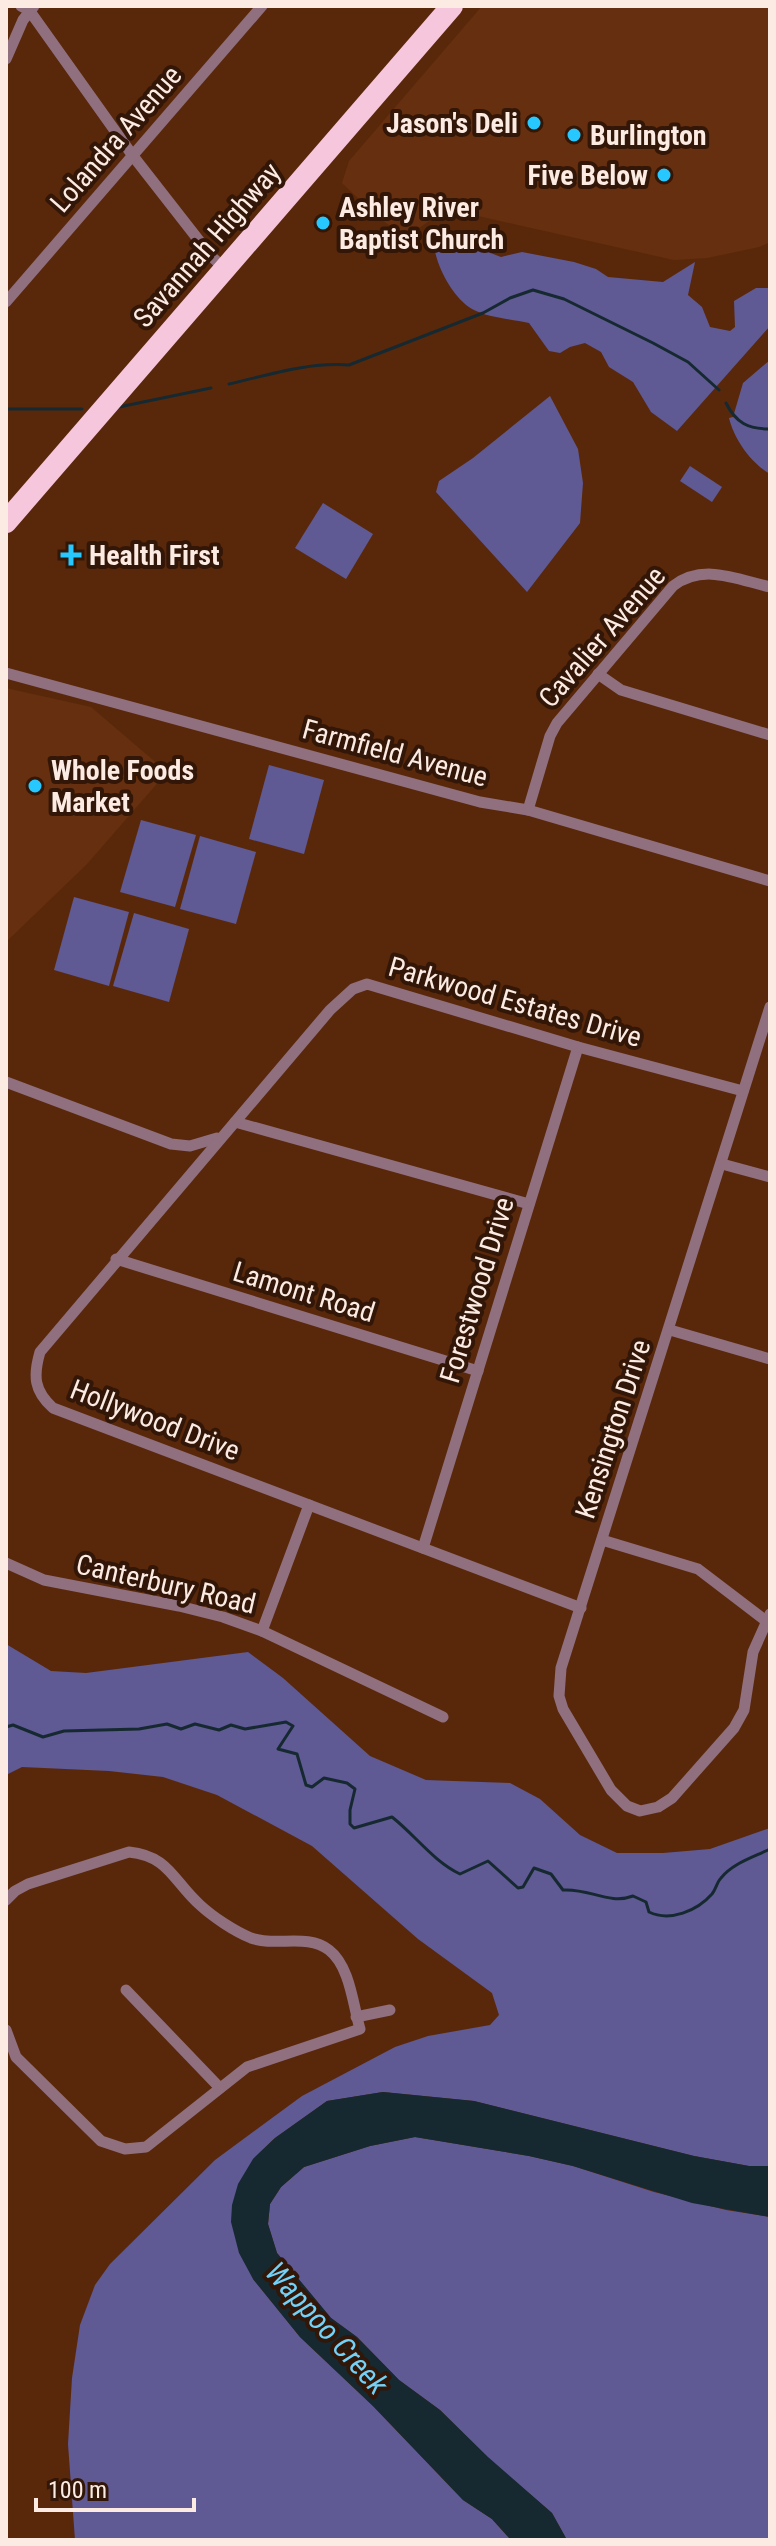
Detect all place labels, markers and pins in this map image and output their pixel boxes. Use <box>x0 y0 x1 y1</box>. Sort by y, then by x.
place label: Jason's Deli <box>386 107 518 140</box>
marker: Jason's Deli <box>525 114 543 132</box>
place label: Burlington <box>590 119 707 152</box>
marker: Burlington <box>565 126 583 144</box>
place label: Five Below <box>528 159 648 192</box>
marker: Five Below <box>655 166 673 184</box>
place label: Ashley River Baptist Church <box>339 191 504 256</box>
marker: Ashley River Baptist Church <box>314 214 332 232</box>
place label: Health First <box>89 539 220 572</box>
marker: Health First <box>60 544 82 566</box>
place label: Whole Foods Market <box>51 754 194 819</box>
marker: Whole Foods Market <box>26 777 44 795</box>

